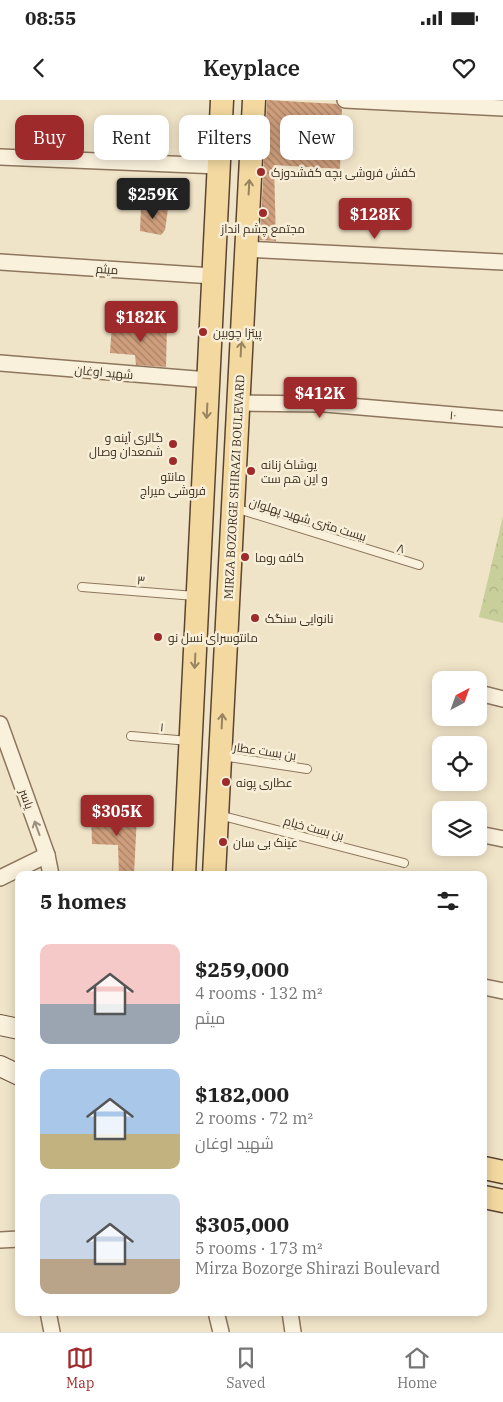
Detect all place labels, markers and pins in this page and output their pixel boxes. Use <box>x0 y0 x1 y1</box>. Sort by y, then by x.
place label: کفش فروشی بچه کفشدوزک <box>271 165 416 182</box>
marker: کفش فروشی بچه کفشدوزک <box>255 166 267 178</box>
pin: $259K <box>118 178 188 220</box>
pin: $128K <box>340 198 410 240</box>
marker: مجتمع چشم انداز <box>257 207 269 219</box>
place label: مجتمع چشم انداز <box>220 221 305 238</box>
pin: $182K <box>106 300 176 343</box>
place label: پیتزا چوبین <box>213 325 262 342</box>
marker: پیتزا چوبین <box>197 326 209 338</box>
pin: $412K <box>285 376 355 419</box>
place label: گالری آینه و شمعدان وصال <box>89 430 163 459</box>
marker: گالری آینه و شمعدان وصال <box>167 438 179 450</box>
marker: مانتو فروشی میراج <box>167 455 179 467</box>
place label: پوشاک زنانه و این هم ست <box>261 457 328 487</box>
marker: پوشاک زنانه و این هم ست <box>245 465 257 477</box>
place label: مانتو فروشی میراج <box>140 469 206 499</box>
place label: کافه روما <box>255 550 304 565</box>
marker: کافه روما <box>239 551 251 563</box>
place label: نانوایی سنگک <box>265 611 333 626</box>
marker: نانوایی سنگک <box>249 612 261 624</box>
place label: مانتوسرای نسل نو <box>168 630 258 645</box>
marker: مانتوسرای نسل نو <box>152 631 164 643</box>
place label: عطاری پونه <box>236 775 293 792</box>
marker: عطاری پونه <box>220 776 232 788</box>
pin: $305K <box>82 794 152 837</box>
place label: عینک بی سان <box>233 835 298 850</box>
marker: عینک بی سان <box>217 836 229 848</box>

